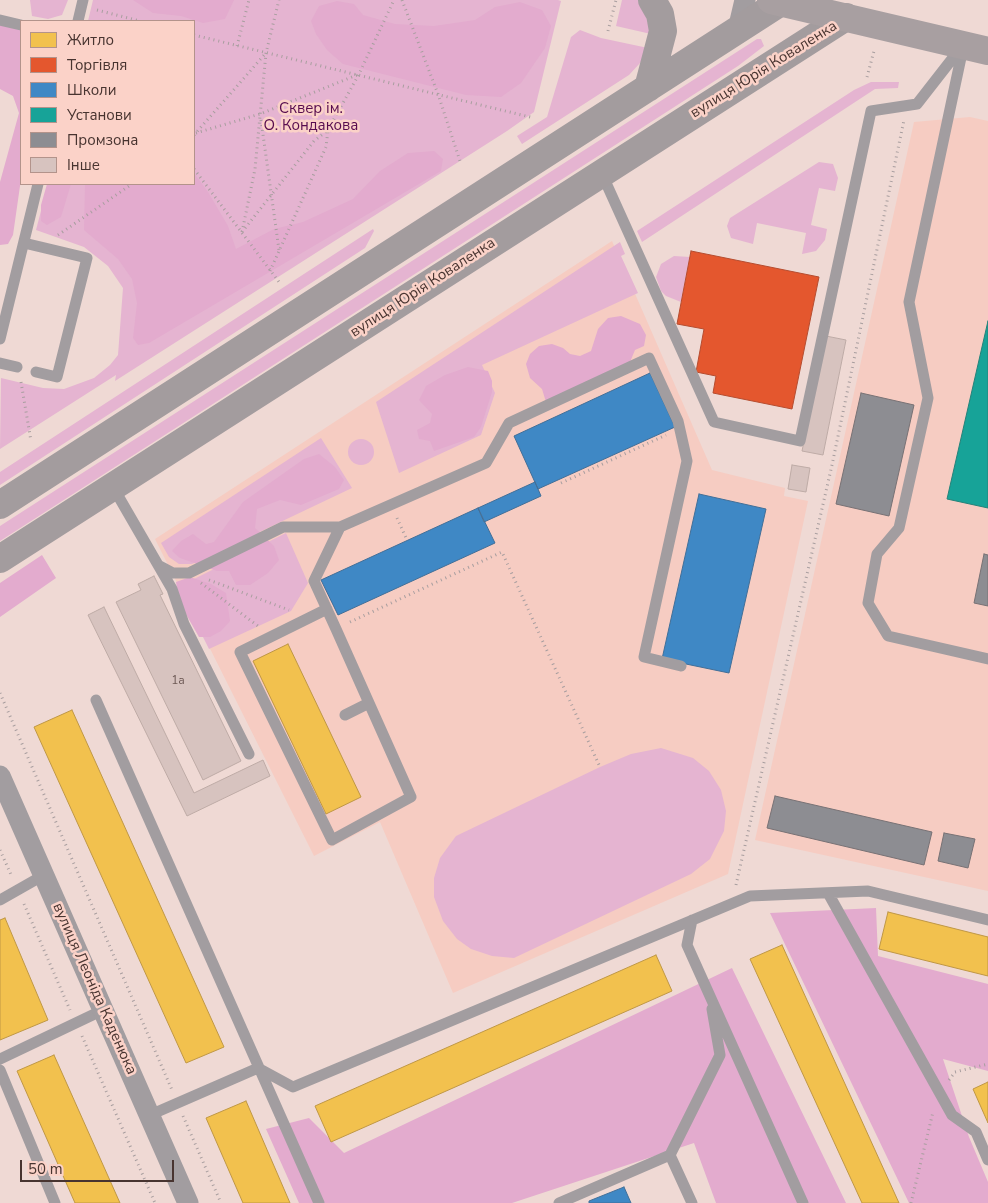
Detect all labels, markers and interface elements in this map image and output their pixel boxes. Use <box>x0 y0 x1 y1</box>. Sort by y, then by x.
street label: вулиця Юрія Коваленка <box>687 17 841 123</box>
legend <box>20 20 195 185</box>
text: Житло <box>67 30 114 50</box>
text: Торгівля <box>67 55 127 75</box>
text: Школи <box>67 80 116 100</box>
park label: Сквер ім. О. Кондакова <box>264 100 358 135</box>
text: Установи <box>67 105 132 125</box>
text: Промзона <box>67 130 138 150</box>
text: Інше <box>67 155 100 175</box>
street label: вулиця Юрія Коваленка <box>347 234 499 342</box>
house number: 1а <box>171 674 185 688</box>
street label: вулиця Леоніда Каденюка <box>48 900 140 1078</box>
scale bar <box>22 1150 176 1182</box>
text: 50 m <box>28 1159 63 1179</box>

